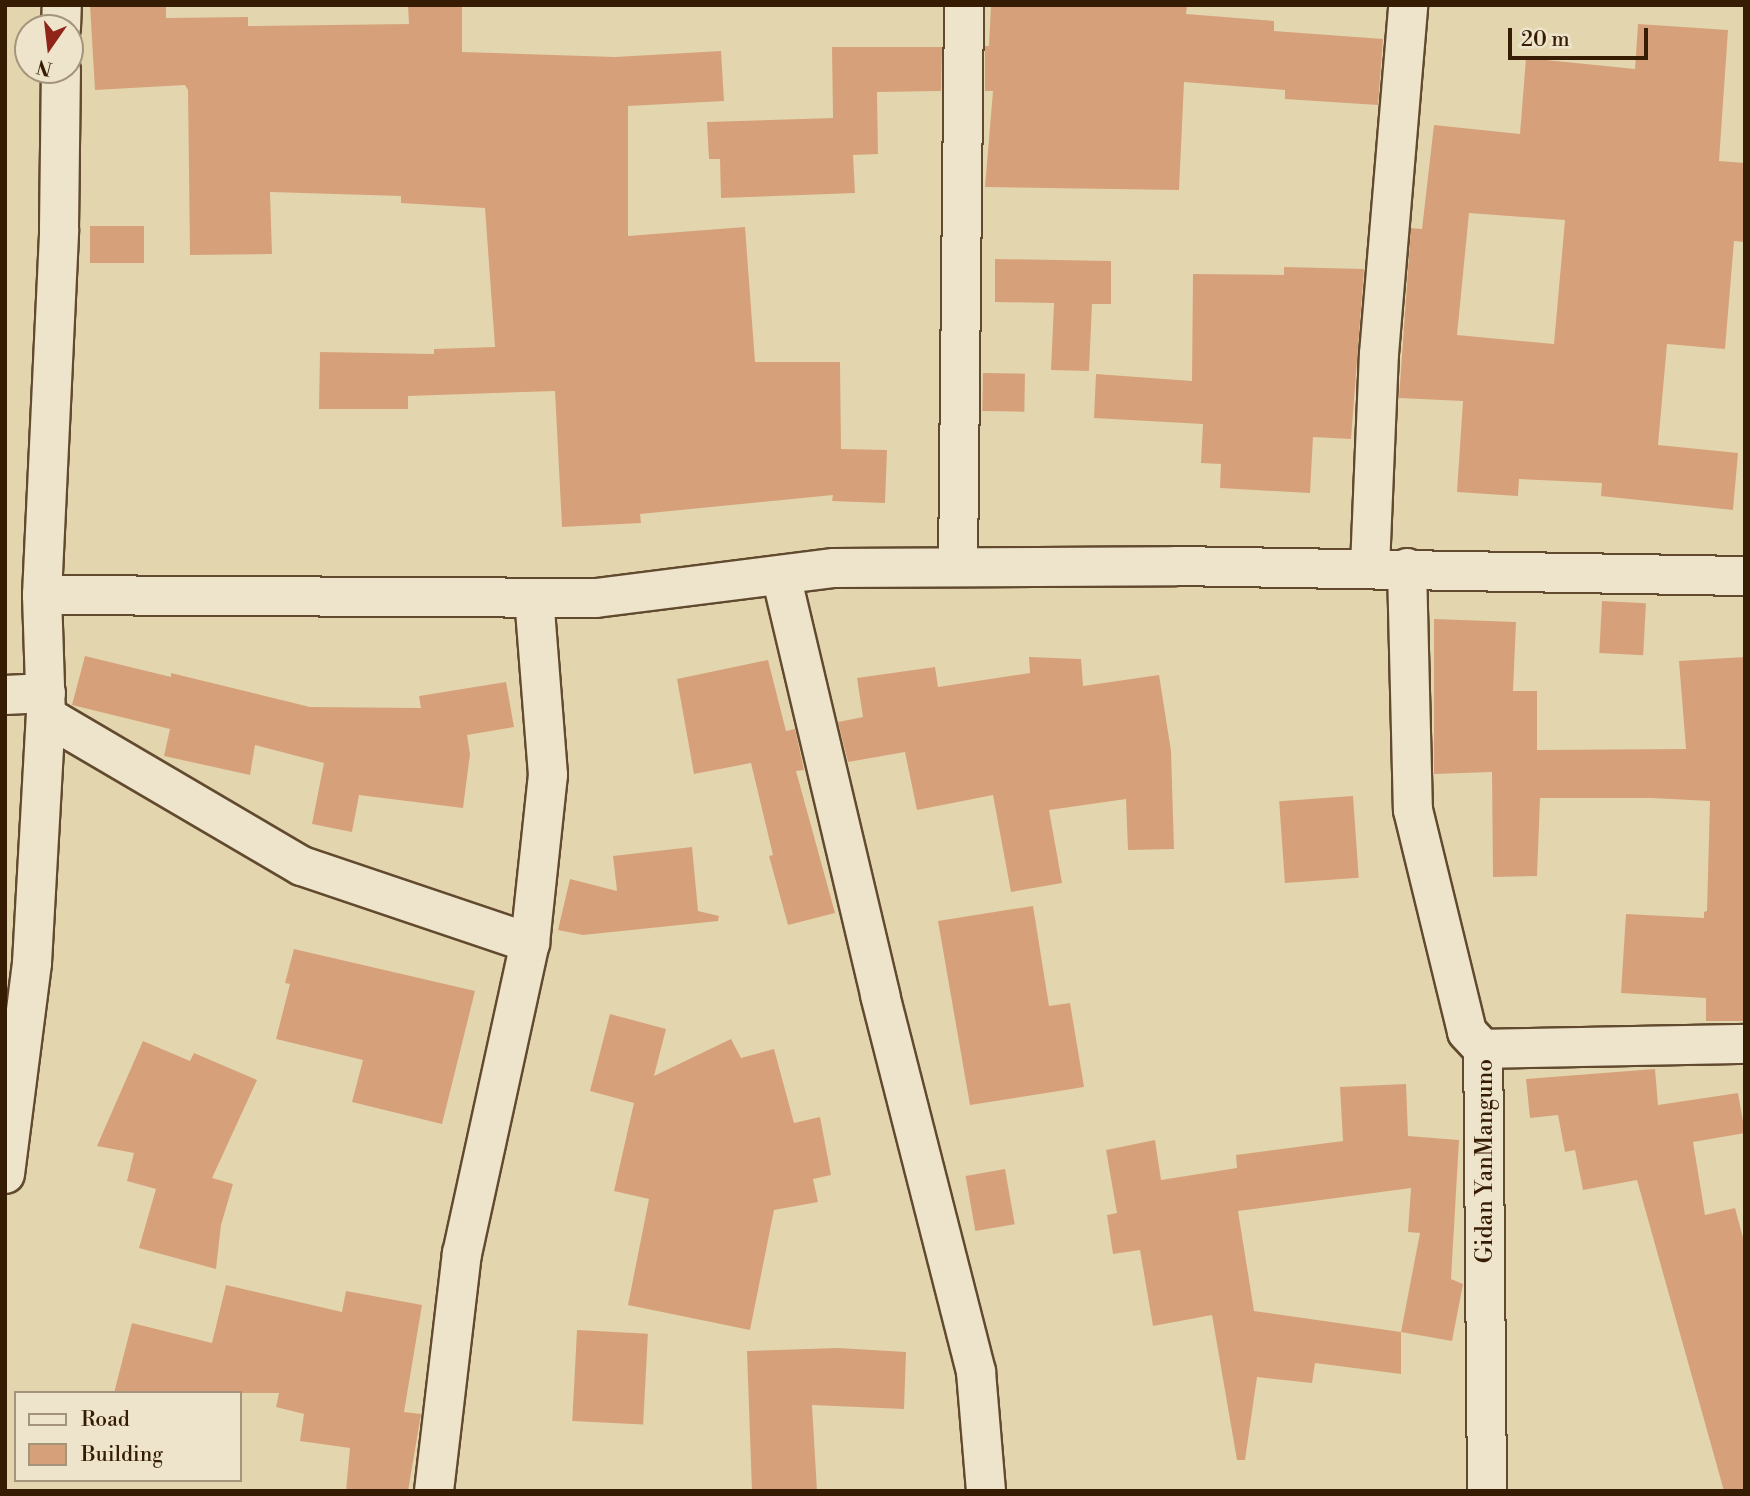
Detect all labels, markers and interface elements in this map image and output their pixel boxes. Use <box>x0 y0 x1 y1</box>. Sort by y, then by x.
north arrow <box>14 14 84 84</box>
scale bar <box>1512 14 1652 58</box>
text: 20 m <box>1521 27 1570 53</box>
text: N <box>34 54 55 81</box>
street label: Gidan YanManguno <box>1471 1059 1499 1263</box>
legend <box>14 1391 242 1482</box>
text: Road <box>81 1407 130 1433</box>
text: Building <box>81 1442 163 1468</box>

